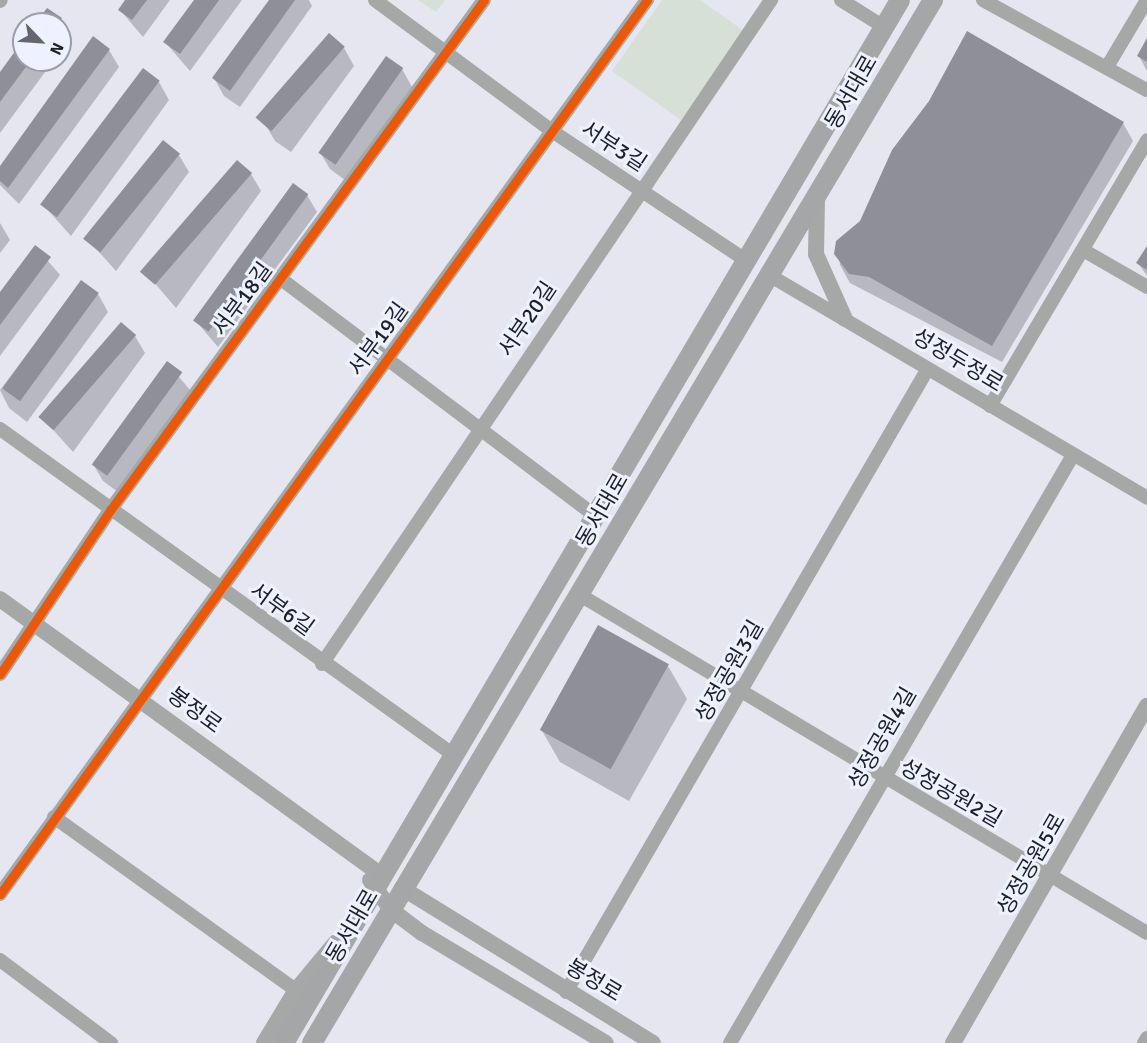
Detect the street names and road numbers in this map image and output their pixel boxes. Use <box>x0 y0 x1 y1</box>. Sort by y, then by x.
street label: 동서대로 <box>819 50 883 134</box>
street label: 서부3길 <box>576 115 652 177</box>
street label: 서부18길 <box>206 257 278 341</box>
street label: 서부20길 <box>492 277 562 361</box>
street label: 서부19길 <box>342 297 414 381</box>
street label: 성정두정로 <box>908 323 1008 397</box>
street label: 동서대로 <box>570 468 634 552</box>
street label: 서부6길 <box>245 577 319 641</box>
street label: 성정공원3길 <box>689 615 769 727</box>
street label: 봉정로 <box>163 681 227 739</box>
street label: 성정공원4길 <box>842 682 922 794</box>
street label: 성정공원2길 <box>895 753 1007 833</box>
street label: 성정공원5로 <box>991 808 1071 920</box>
street label: 동서대로 <box>320 884 384 968</box>
street label: 봉정로 <box>561 953 627 1007</box>

